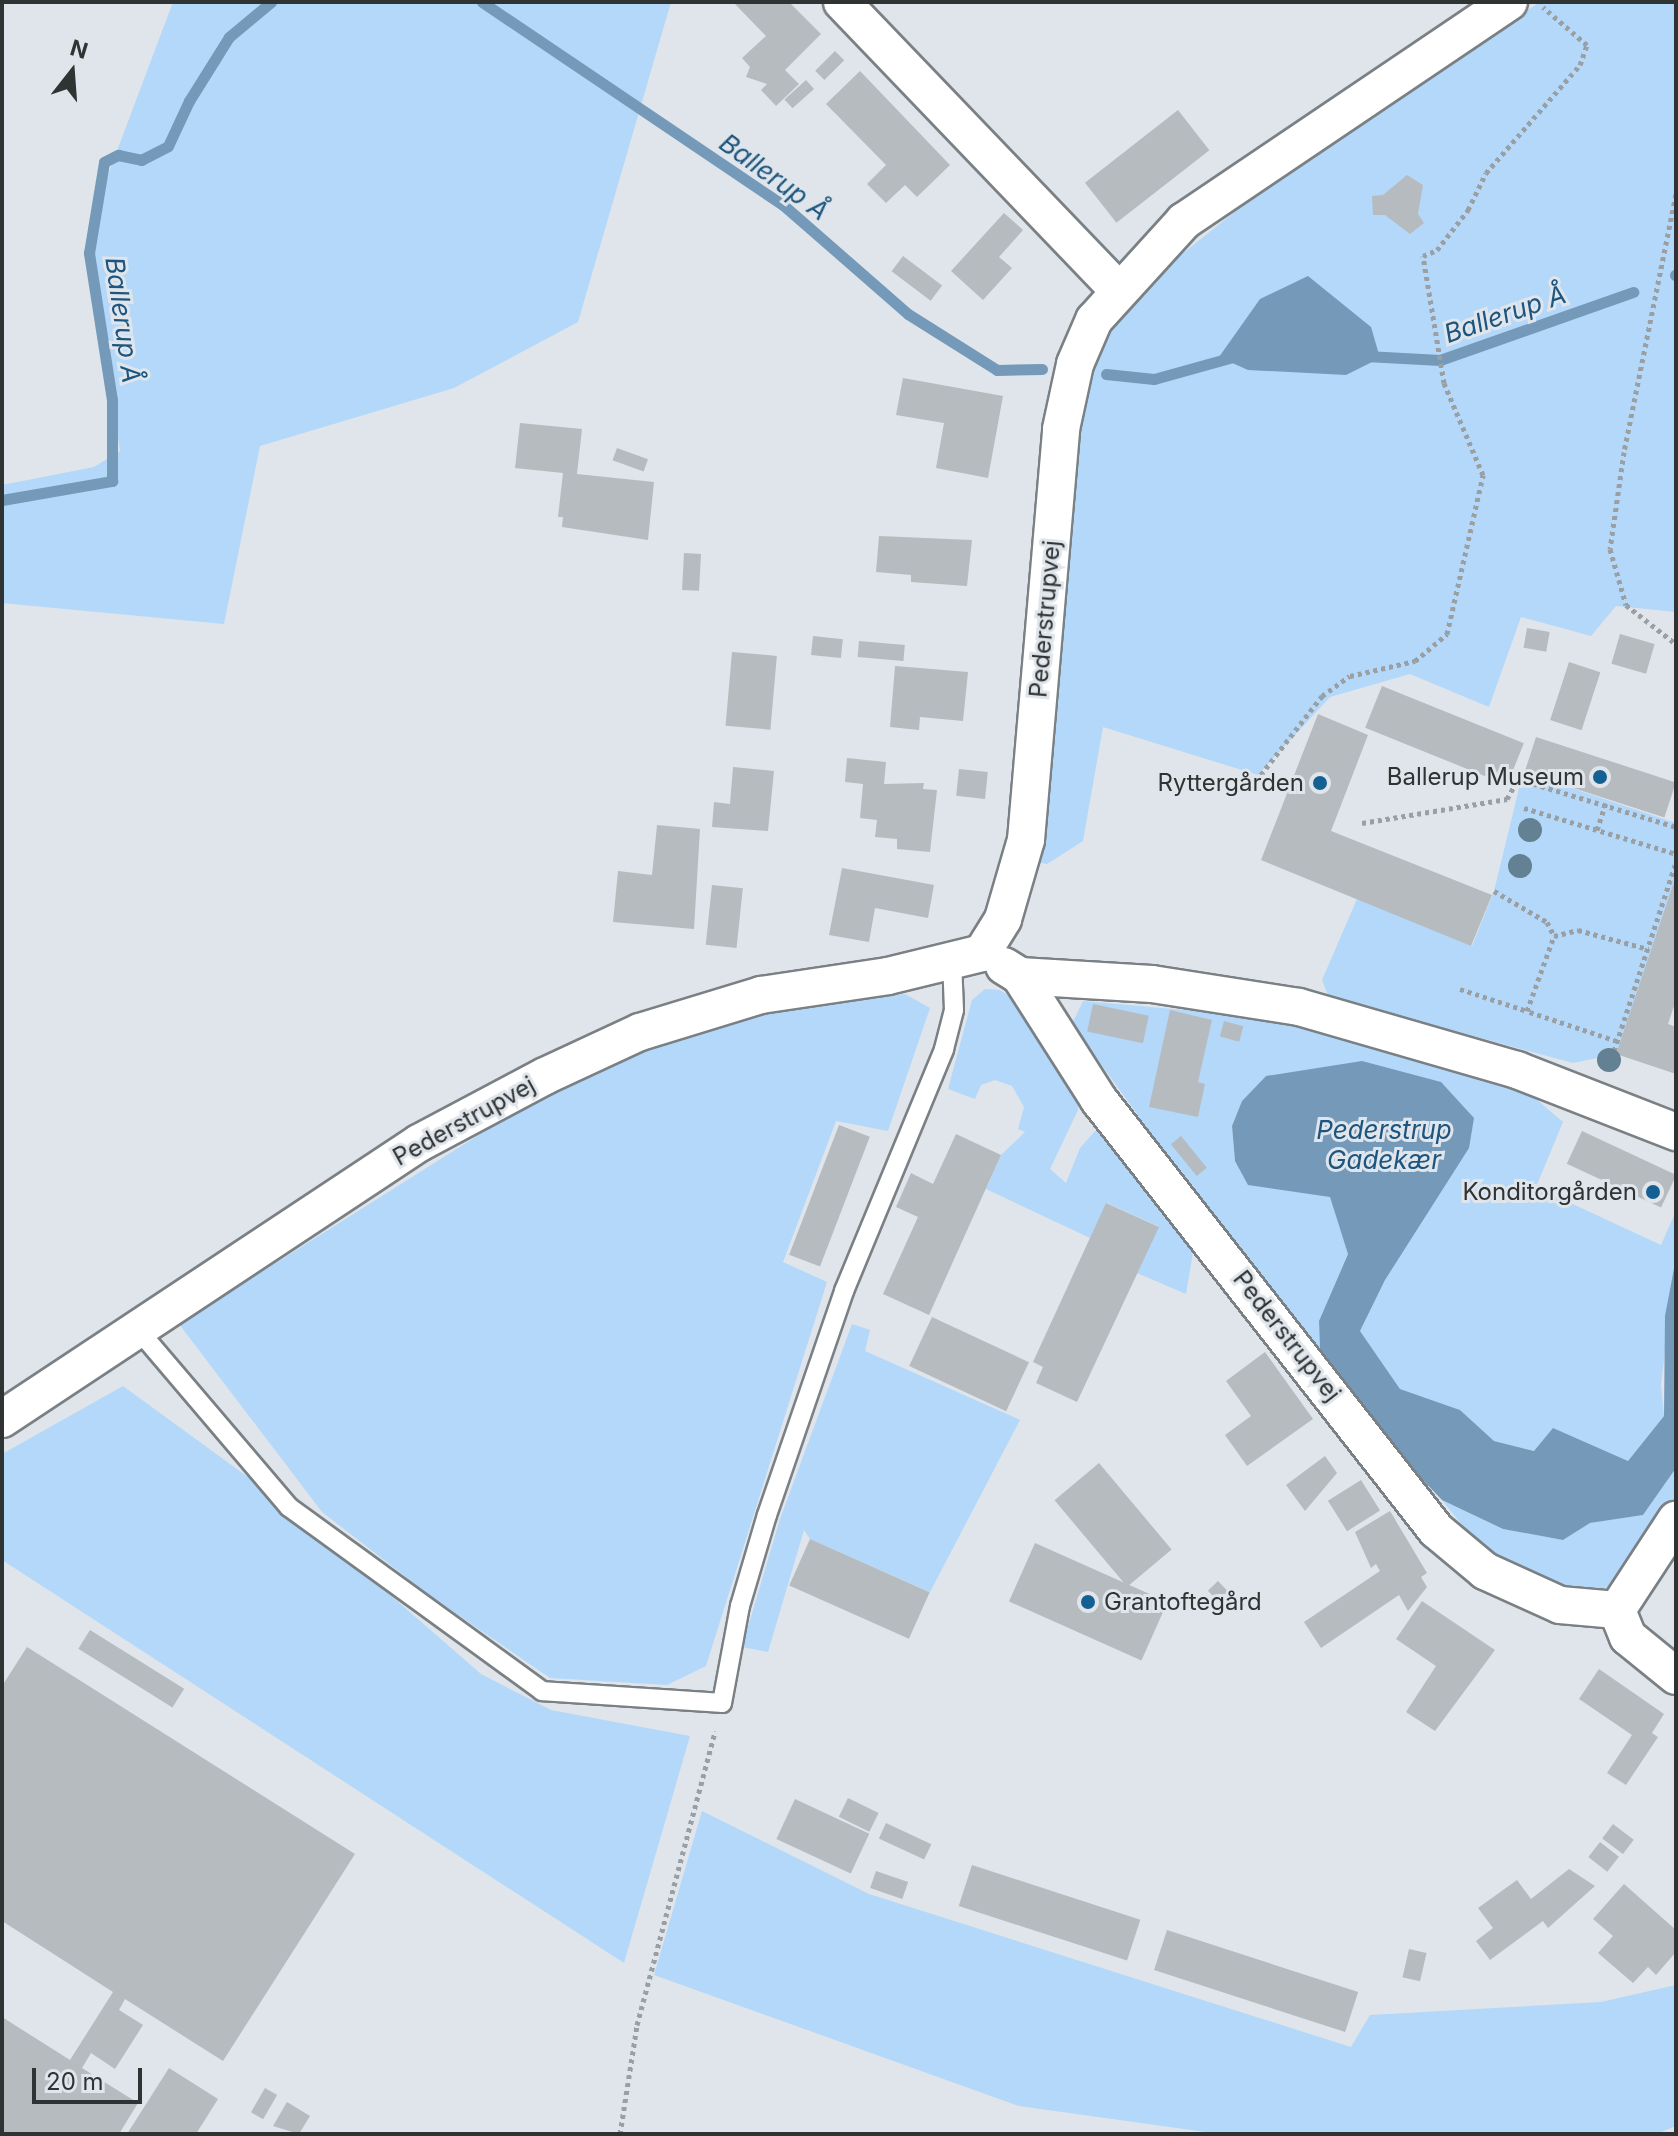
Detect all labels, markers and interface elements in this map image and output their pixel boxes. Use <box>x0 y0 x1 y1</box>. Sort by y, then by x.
north arrow <box>32 32 112 112</box>
text: N <box>67 34 91 64</box>
water label: Ballerup Å <box>713 127 835 227</box>
water label: Ballerup Å <box>99 255 147 385</box>
water label: Ballerup Å <box>1440 279 1570 349</box>
street label: Pederstrupvej <box>1024 539 1066 699</box>
place label: Ballerup Museum <box>1387 763 1584 791</box>
marker: Ballerup Museum <box>1591 768 1609 786</box>
place label: Ryttergården <box>1158 769 1304 797</box>
marker: Ryttergården <box>1311 774 1329 792</box>
street label: Pederstrupvej <box>388 1070 540 1172</box>
water label: Pederstrup Gadekær <box>1316 1114 1452 1176</box>
place label: Konditorgården <box>1462 1178 1637 1206</box>
marker: Konditorgården <box>1644 1183 1662 1201</box>
street label: Pederstrupvej <box>1227 1265 1347 1407</box>
place label: Grantoftegård <box>1104 1588 1262 1616</box>
marker: Grantoftegård <box>1079 1593 1097 1611</box>
scale bar <box>36 2052 146 2102</box>
text: 20 m <box>46 2067 104 2096</box>

